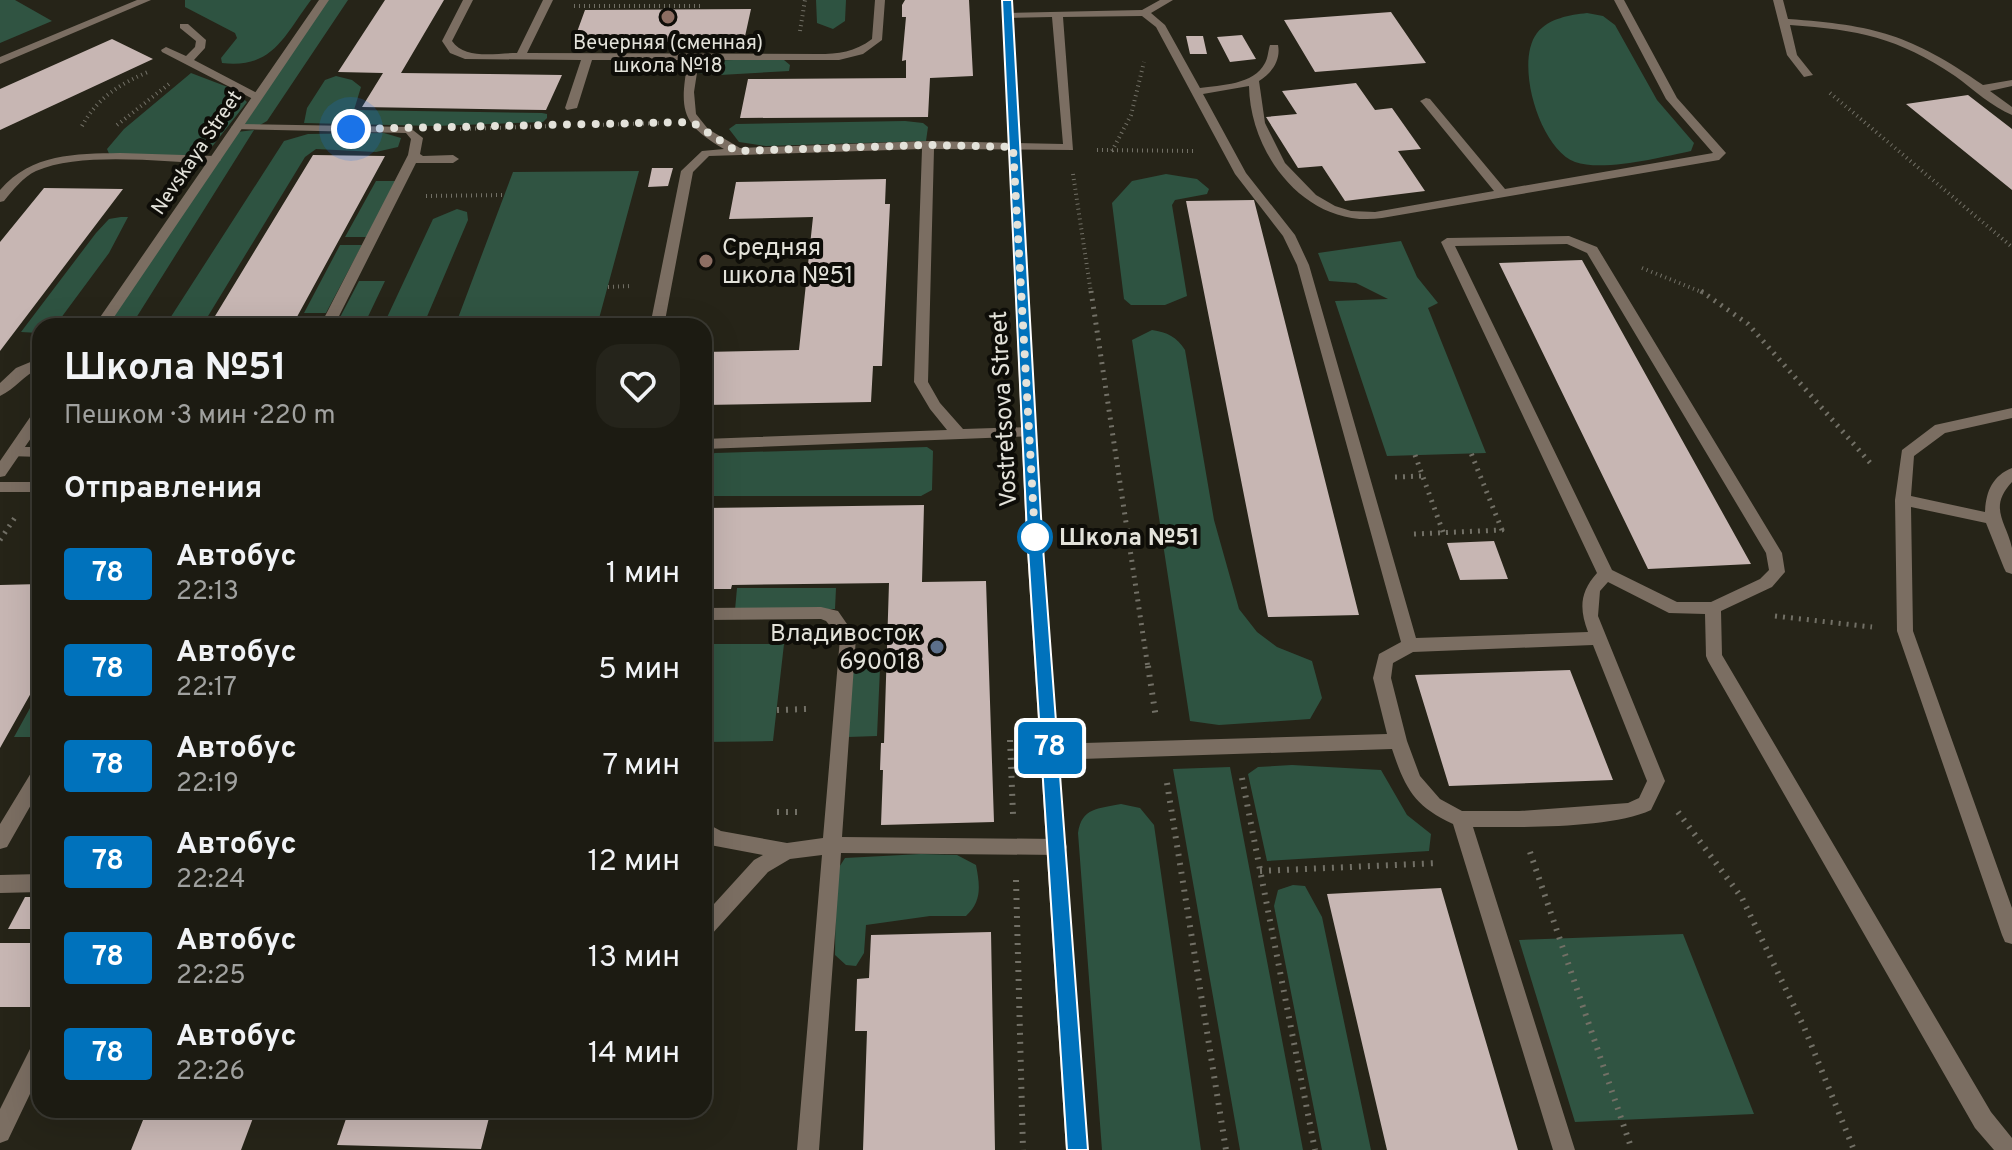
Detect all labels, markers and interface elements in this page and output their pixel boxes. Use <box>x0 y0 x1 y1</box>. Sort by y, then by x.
marker: Вечерняя (сменная) школа №18 <box>659 8 677 26</box>
place label: Вечерняя (сменная) школа №18 <box>573 31 763 80</box>
street label: Nevskaya Street <box>146 86 249 220</box>
your location <box>331 109 371 149</box>
place label: Средняя школа №51 <box>722 234 853 292</box>
marker: Средняя школа №51 <box>697 252 715 270</box>
street label: Vostretsova Street <box>985 310 1025 508</box>
button: heart <box>596 344 680 428</box>
text: Школа №51 <box>64 345 287 394</box>
text: Пешком · 3 мин · 220 m <box>64 400 336 433</box>
text: Отправления <box>64 471 262 508</box>
marker: Школа №51 <box>1018 520 1052 554</box>
place label: Школа №51 <box>1059 524 1200 554</box>
text: Автобус <box>176 539 297 576</box>
text: 78 <box>92 556 124 592</box>
text: 1 мин <box>606 556 680 593</box>
text: 22:13 <box>176 576 239 609</box>
place label: Владивосток 690018 <box>770 620 921 678</box>
text: Автобус <box>176 635 297 672</box>
marker: Владивосток 690018 <box>928 638 946 656</box>
text: 78 <box>92 652 124 688</box>
text: 5 мин <box>598 652 680 689</box>
text: 22:17 <box>176 672 237 705</box>
line badge: 78 <box>1014 722 1086 774</box>
text: 78 <box>1034 730 1066 766</box>
text: Автобус <box>176 731 297 768</box>
text: 78 <box>92 748 124 784</box>
text: 7 мин <box>603 748 680 785</box>
text: 22:19 <box>176 768 239 801</box>
text: Автобус <box>176 827 297 864</box>
text: 78 <box>92 844 124 880</box>
text: 12 мин <box>587 844 680 881</box>
text: 22:24 <box>176 864 245 897</box>
text: Автобус <box>176 923 297 960</box>
text: 78 <box>92 940 124 976</box>
text: 13 мин <box>588 940 680 977</box>
text: 22:25 <box>176 960 246 993</box>
text: Автобус <box>176 1019 297 1056</box>
text: 78 <box>92 1036 124 1072</box>
text: 14 мин <box>588 1036 680 1073</box>
text: 22:26 <box>176 1056 245 1089</box>

